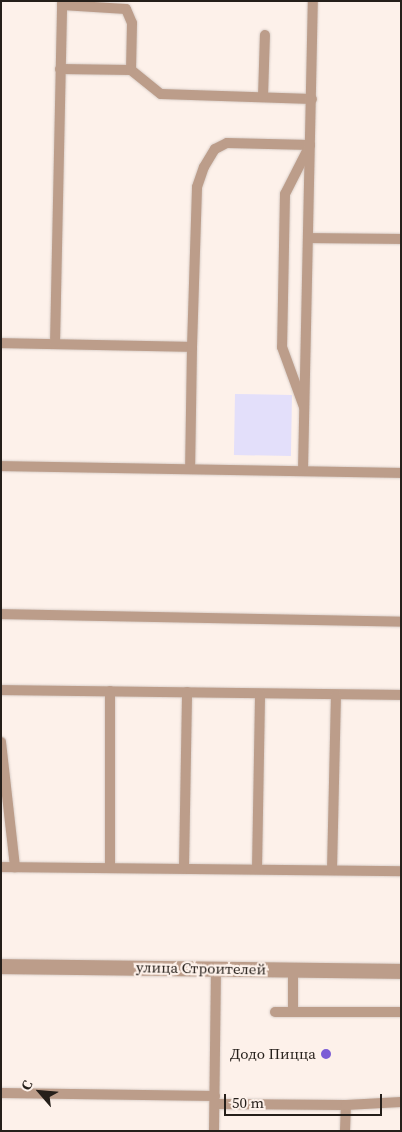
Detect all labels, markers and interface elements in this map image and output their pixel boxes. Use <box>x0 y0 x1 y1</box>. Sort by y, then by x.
street label: улица Строителей <box>136 958 266 978</box>
place label: Додо Пицца <box>230 1045 316 1063</box>
marker: Додо Пицца <box>320 1048 332 1060</box>
north arrow <box>15 1067 65 1117</box>
text: С <box>16 1077 38 1094</box>
scale bar <box>227 1084 384 1116</box>
text: 50 m <box>232 1092 264 1113</box>

